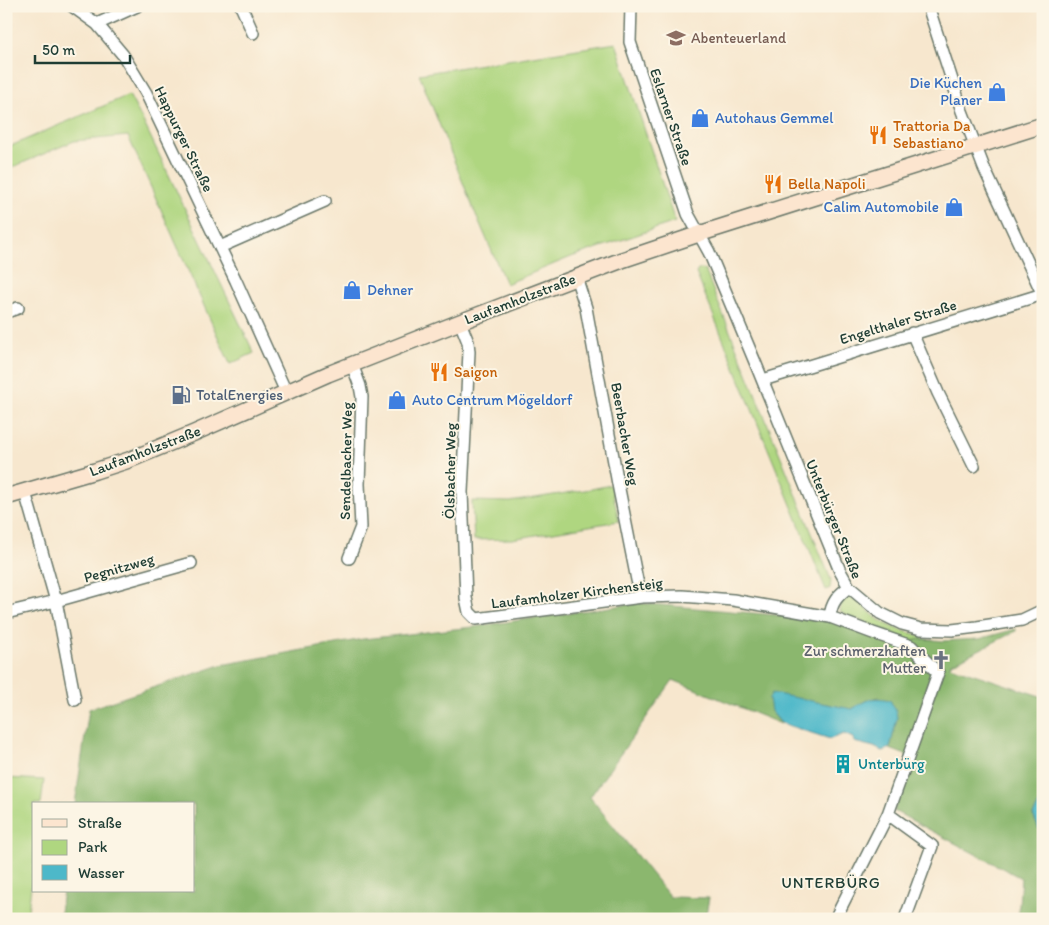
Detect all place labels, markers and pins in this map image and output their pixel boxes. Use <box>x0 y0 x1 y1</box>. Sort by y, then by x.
school or university icon: Abenteuerland <box>665 27 687 49</box>
place label: Abenteuerland <box>691 29 787 47</box>
place label: Die Küchen Planer <box>910 74 982 109</box>
shop icon: Die Küchen Planer <box>986 81 1008 103</box>
shop icon: Autohaus Gemmel <box>689 107 711 129</box>
place label: Autohaus Gemmel <box>715 109 834 127</box>
place label: Trattoria Da Sebastiano <box>893 117 971 152</box>
restaurant icon: Trattoria Da Sebastiano <box>867 124 889 146</box>
restaurant icon: Bella Napoli <box>762 173 784 195</box>
place label: Bella Napoli <box>788 175 866 193</box>
shop icon: Calim Automobile <box>943 196 965 218</box>
place label: Calim Automobile <box>823 198 939 216</box>
shop icon: Dehner <box>341 279 363 301</box>
place label: Dehner <box>367 281 413 299</box>
restaurant icon: Saigon <box>428 361 450 383</box>
place label: Saigon <box>454 363 497 381</box>
fuel station icon: TotalEnergies <box>170 384 192 406</box>
place label: TotalEnergies <box>196 386 283 404</box>
shop icon: Auto Centrum Mögeldorf <box>386 389 408 411</box>
place label: Auto Centrum Mögeldorf <box>412 391 573 409</box>
place label: Zur schmerzhaften Mutter <box>804 642 926 677</box>
church icon: Zur schmerzhaften Mutter <box>930 649 952 671</box>
building icon: Unterbürg <box>832 753 854 775</box>
place label: Unterbürg <box>858 755 925 773</box>

